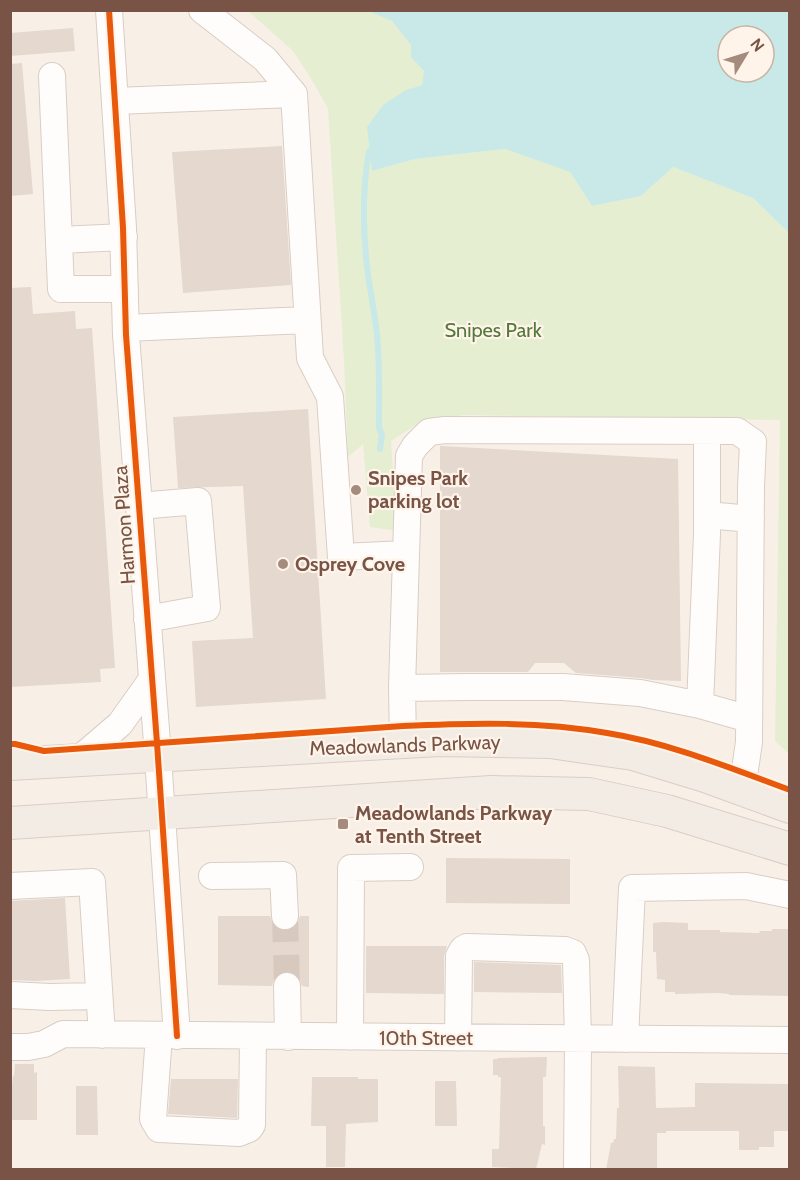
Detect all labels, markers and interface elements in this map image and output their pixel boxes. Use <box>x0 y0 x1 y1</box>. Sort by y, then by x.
north arrow <box>716 24 776 84</box>
text: N <box>746 35 768 55</box>
park label: Snipes Park <box>444 318 542 342</box>
street label: Harmon Plaza <box>108 465 140 585</box>
place label: Snipes Park parking lot <box>368 466 468 513</box>
marker: Snipes Park parking lot <box>349 483 363 497</box>
place label: Osprey Cove <box>295 552 405 576</box>
marker: Osprey Cove <box>276 557 290 571</box>
street label: Meadowlands Parkway <box>309 730 501 760</box>
place label: Meadowlands Parkway at Tenth Street <box>355 801 552 848</box>
marker: Meadowlands Parkway at Tenth Street <box>336 817 350 831</box>
street label: 10th Street <box>379 1026 473 1050</box>

